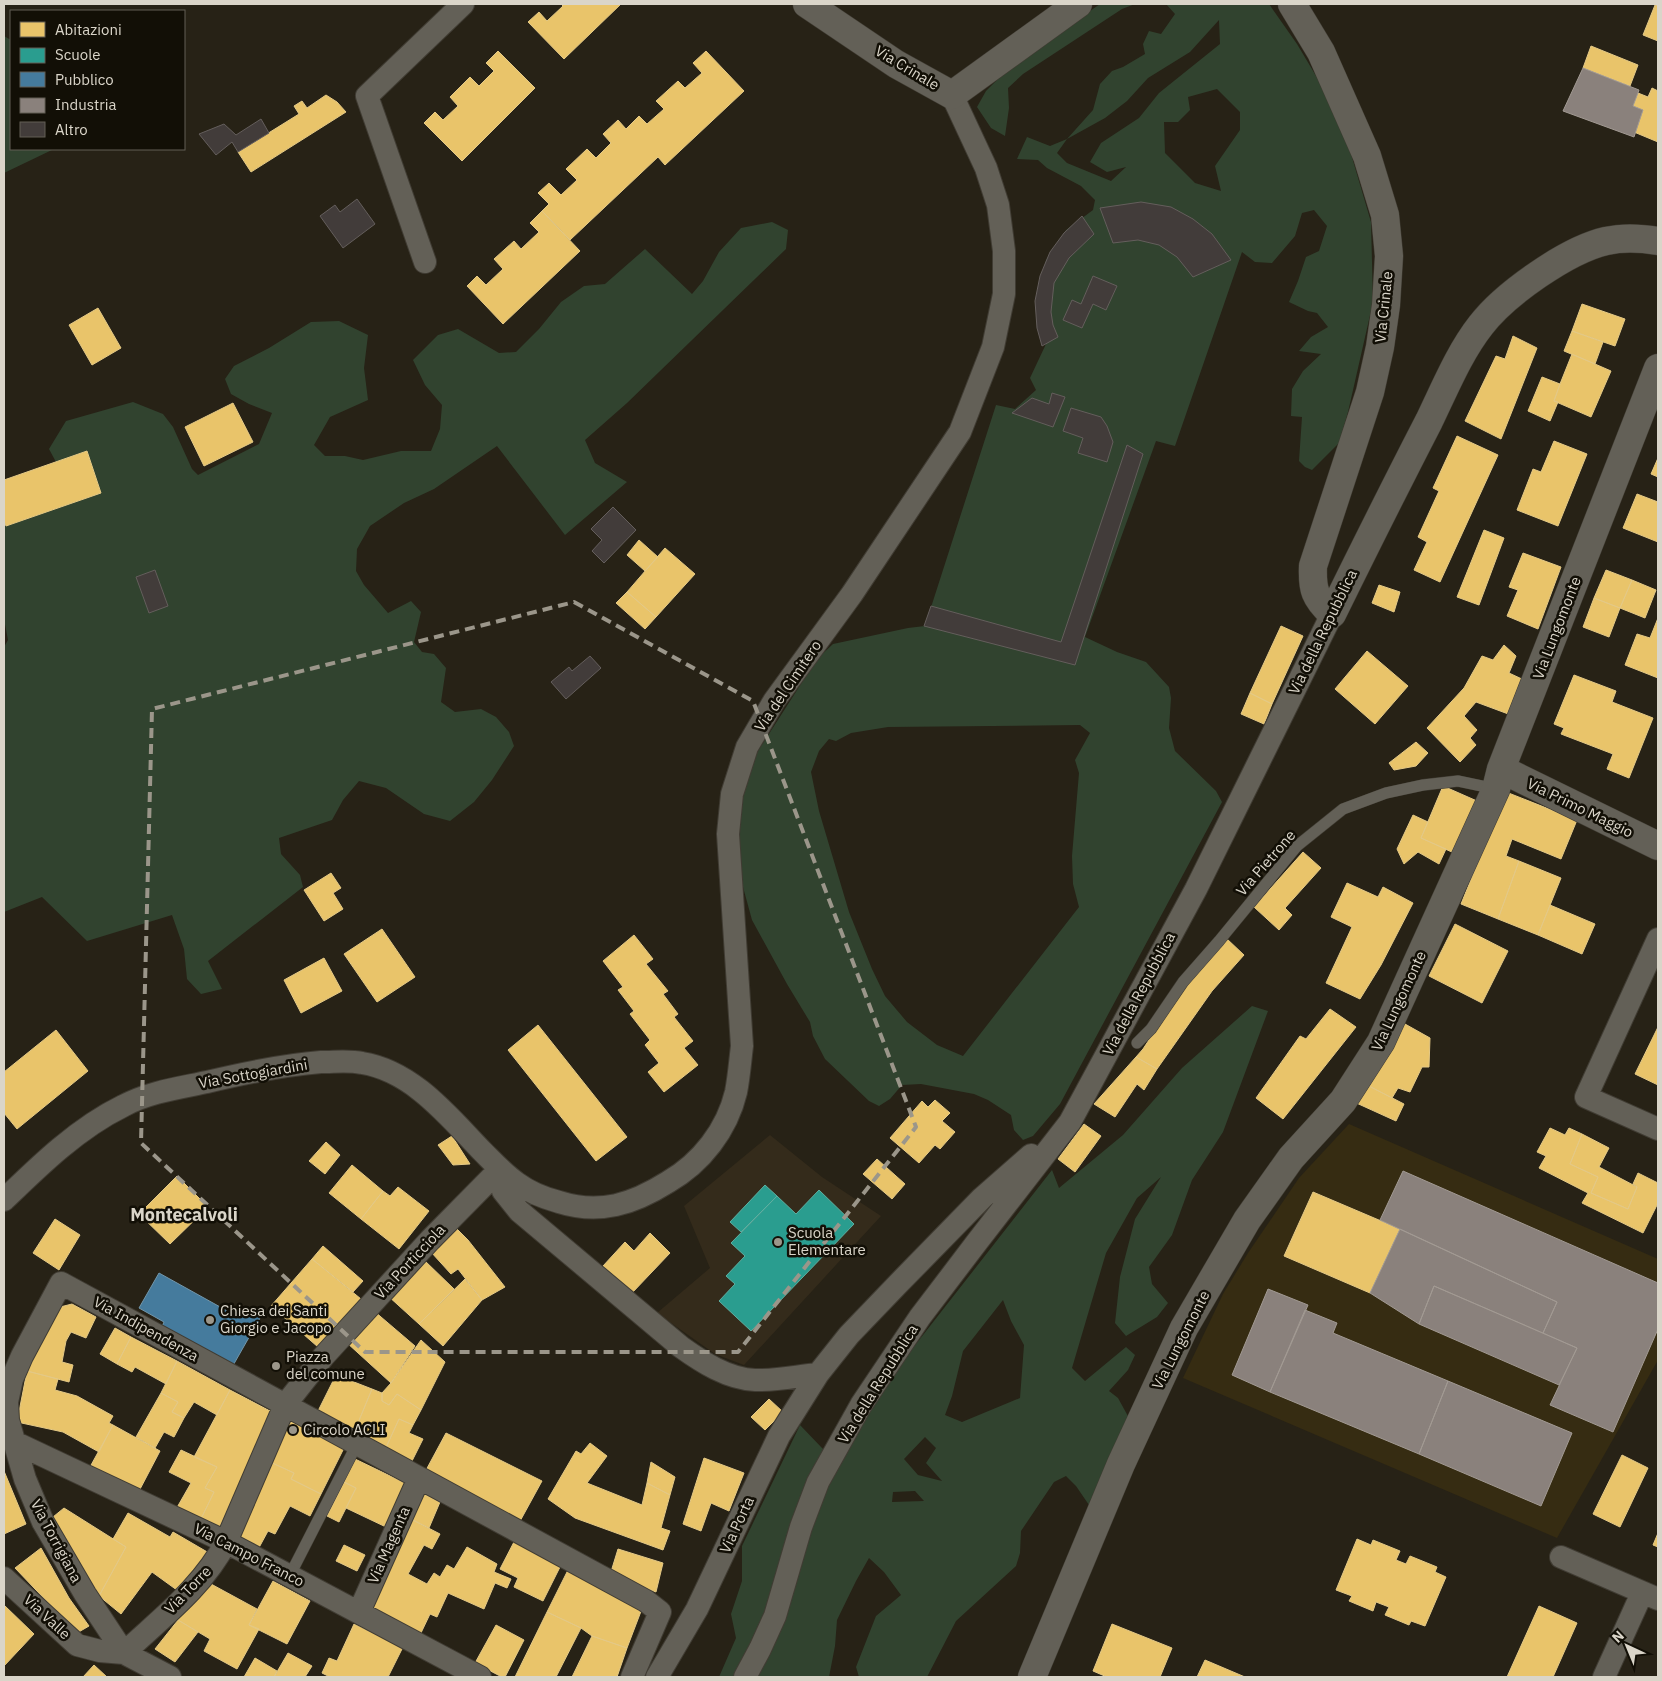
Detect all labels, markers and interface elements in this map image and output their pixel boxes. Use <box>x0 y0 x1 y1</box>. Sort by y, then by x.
legend <box>10 10 185 150</box>
text: Abitazioni <box>55 20 122 39</box>
street label: Via Crinale <box>872 41 943 94</box>
text: Scuole <box>55 45 101 64</box>
text: Pubblico <box>55 70 114 89</box>
text: Industria <box>55 95 116 114</box>
text: Altro <box>55 120 88 139</box>
street label: Via Crinale <box>1370 270 1397 344</box>
street label: Via della Repubblica <box>1284 566 1361 697</box>
street label: Via Lungomonte <box>1528 574 1585 682</box>
street label: Via del Cimitero <box>750 636 825 735</box>
street label: Via Primo Maggio <box>1524 774 1636 841</box>
street label: Via Pietrone <box>1232 826 1299 900</box>
street label: Via della Repubblica <box>1098 929 1179 1059</box>
street label: Via Lungomonte <box>1367 948 1430 1054</box>
street label: Via Sottogiardini <box>197 1055 309 1092</box>
district label: Montecalvoli <box>130 1203 238 1226</box>
street label: Via Porticciola <box>370 1220 449 1303</box>
place label: Scuola Elementare <box>788 1223 866 1259</box>
marker: Scuola Elementare <box>772 1236 784 1248</box>
street label: Via Lungomonte <box>1147 1287 1214 1392</box>
street label: Via Indipendenza <box>90 1292 202 1365</box>
place label: Chiesa dei Santi Giorgio e Jacopo <box>220 1301 332 1337</box>
marker: Chiesa dei Santi Giorgio e Jacopo <box>204 1314 216 1326</box>
street label: Via della Repubblica <box>833 1321 922 1447</box>
place label: Piazza del comune <box>286 1347 365 1383</box>
marker: Piazza del comune <box>270 1360 282 1372</box>
place label: Circolo ACLI <box>303 1420 386 1439</box>
marker: Circolo ACLI <box>287 1424 299 1436</box>
street label: Via Porta <box>715 1493 758 1556</box>
street label: Via Torrigiana <box>27 1496 86 1586</box>
street label: Via Magenta <box>363 1503 414 1586</box>
street label: Via Campo Franco <box>191 1519 308 1591</box>
street label: Via Torre <box>160 1562 215 1618</box>
street label: Via Valle <box>20 1590 75 1643</box>
north arrow <box>1602 1621 1652 1671</box>
text: N <box>1608 1627 1628 1647</box>

